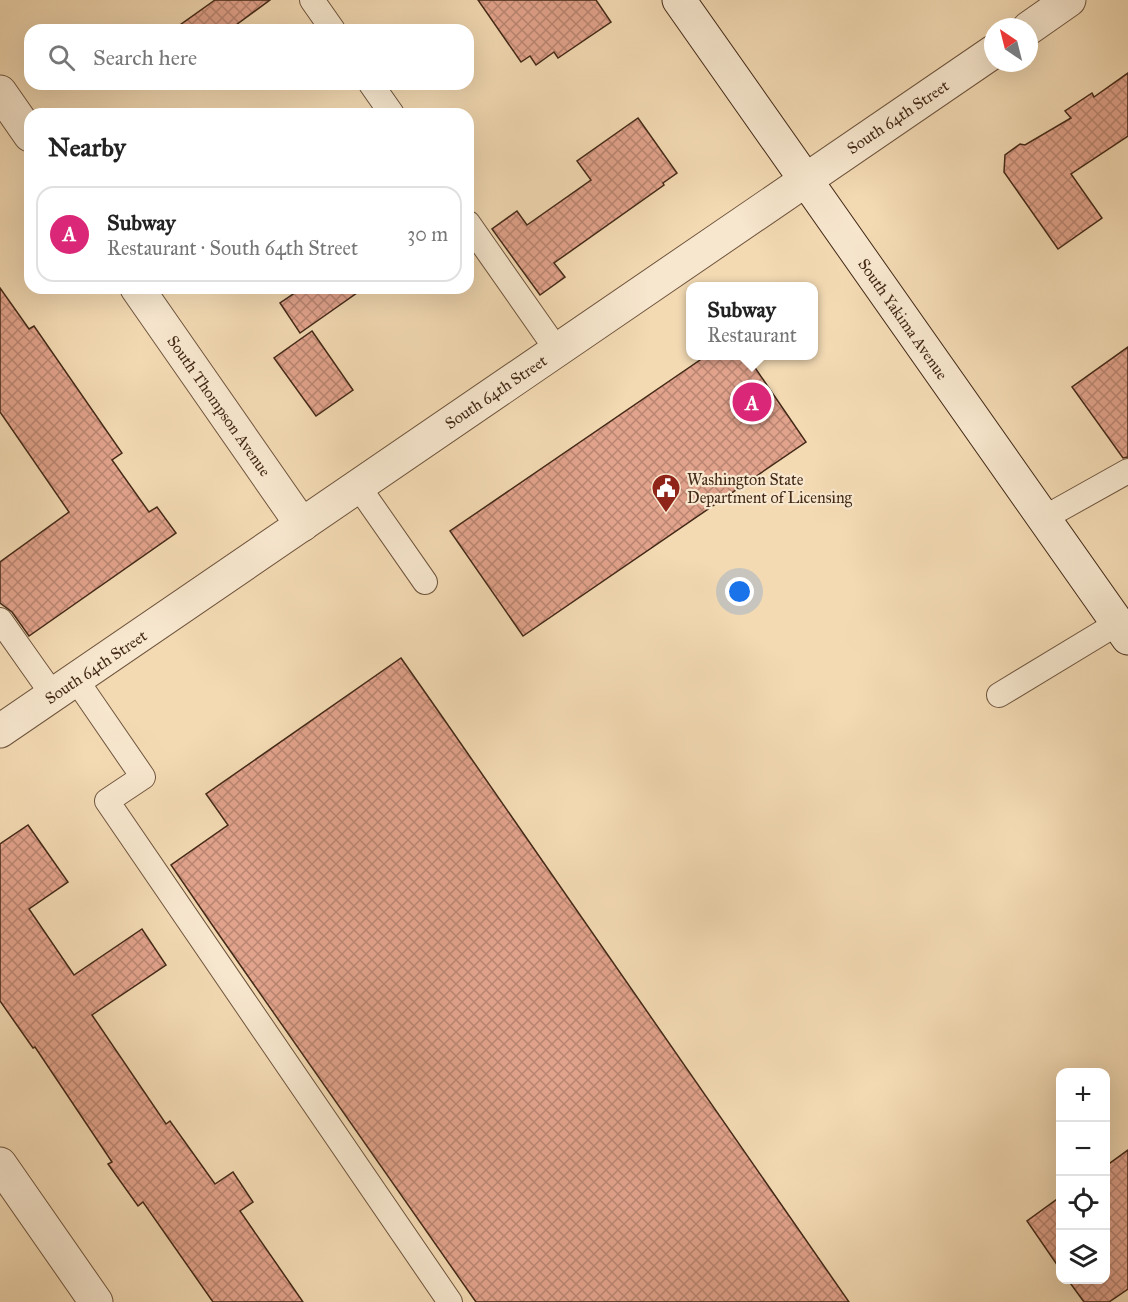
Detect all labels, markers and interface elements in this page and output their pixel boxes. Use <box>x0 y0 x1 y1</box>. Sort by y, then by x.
north arrow <box>984 18 1038 72</box>
search box <box>24 24 474 90</box>
icon: search <box>45 41 78 74</box>
text: Search here <box>93 44 197 71</box>
street label: South 64th Street <box>843 76 953 158</box>
text: Nearby <box>48 131 126 163</box>
text: Subway <box>107 209 176 236</box>
text: A <box>63 222 76 246</box>
text: 30 m <box>407 222 448 246</box>
text: Restaurant · South 64th Street <box>107 236 358 260</box>
street label: South Yakima Avenue <box>854 255 952 383</box>
popup <box>686 282 818 360</box>
text: Subway <box>707 296 776 323</box>
text: Restaurant <box>707 323 797 347</box>
street label: South Thompson Avenue <box>163 332 275 480</box>
street label: South 64th Street <box>441 351 551 433</box>
pin: A <box>732 380 771 424</box>
place label: Washington State Department of Licensing <box>687 470 853 508</box>
public building icon: Washington State Department of Licensing <box>650 472 682 514</box>
your location <box>725 577 754 606</box>
street label: South 64th Street <box>41 626 151 708</box>
map controls <box>1056 1068 1110 1284</box>
button: + <box>1056 1068 1110 1122</box>
button: − <box>1056 1122 1110 1176</box>
button: locate <box>1056 1176 1110 1230</box>
button: layers <box>1056 1230 1110 1284</box>

